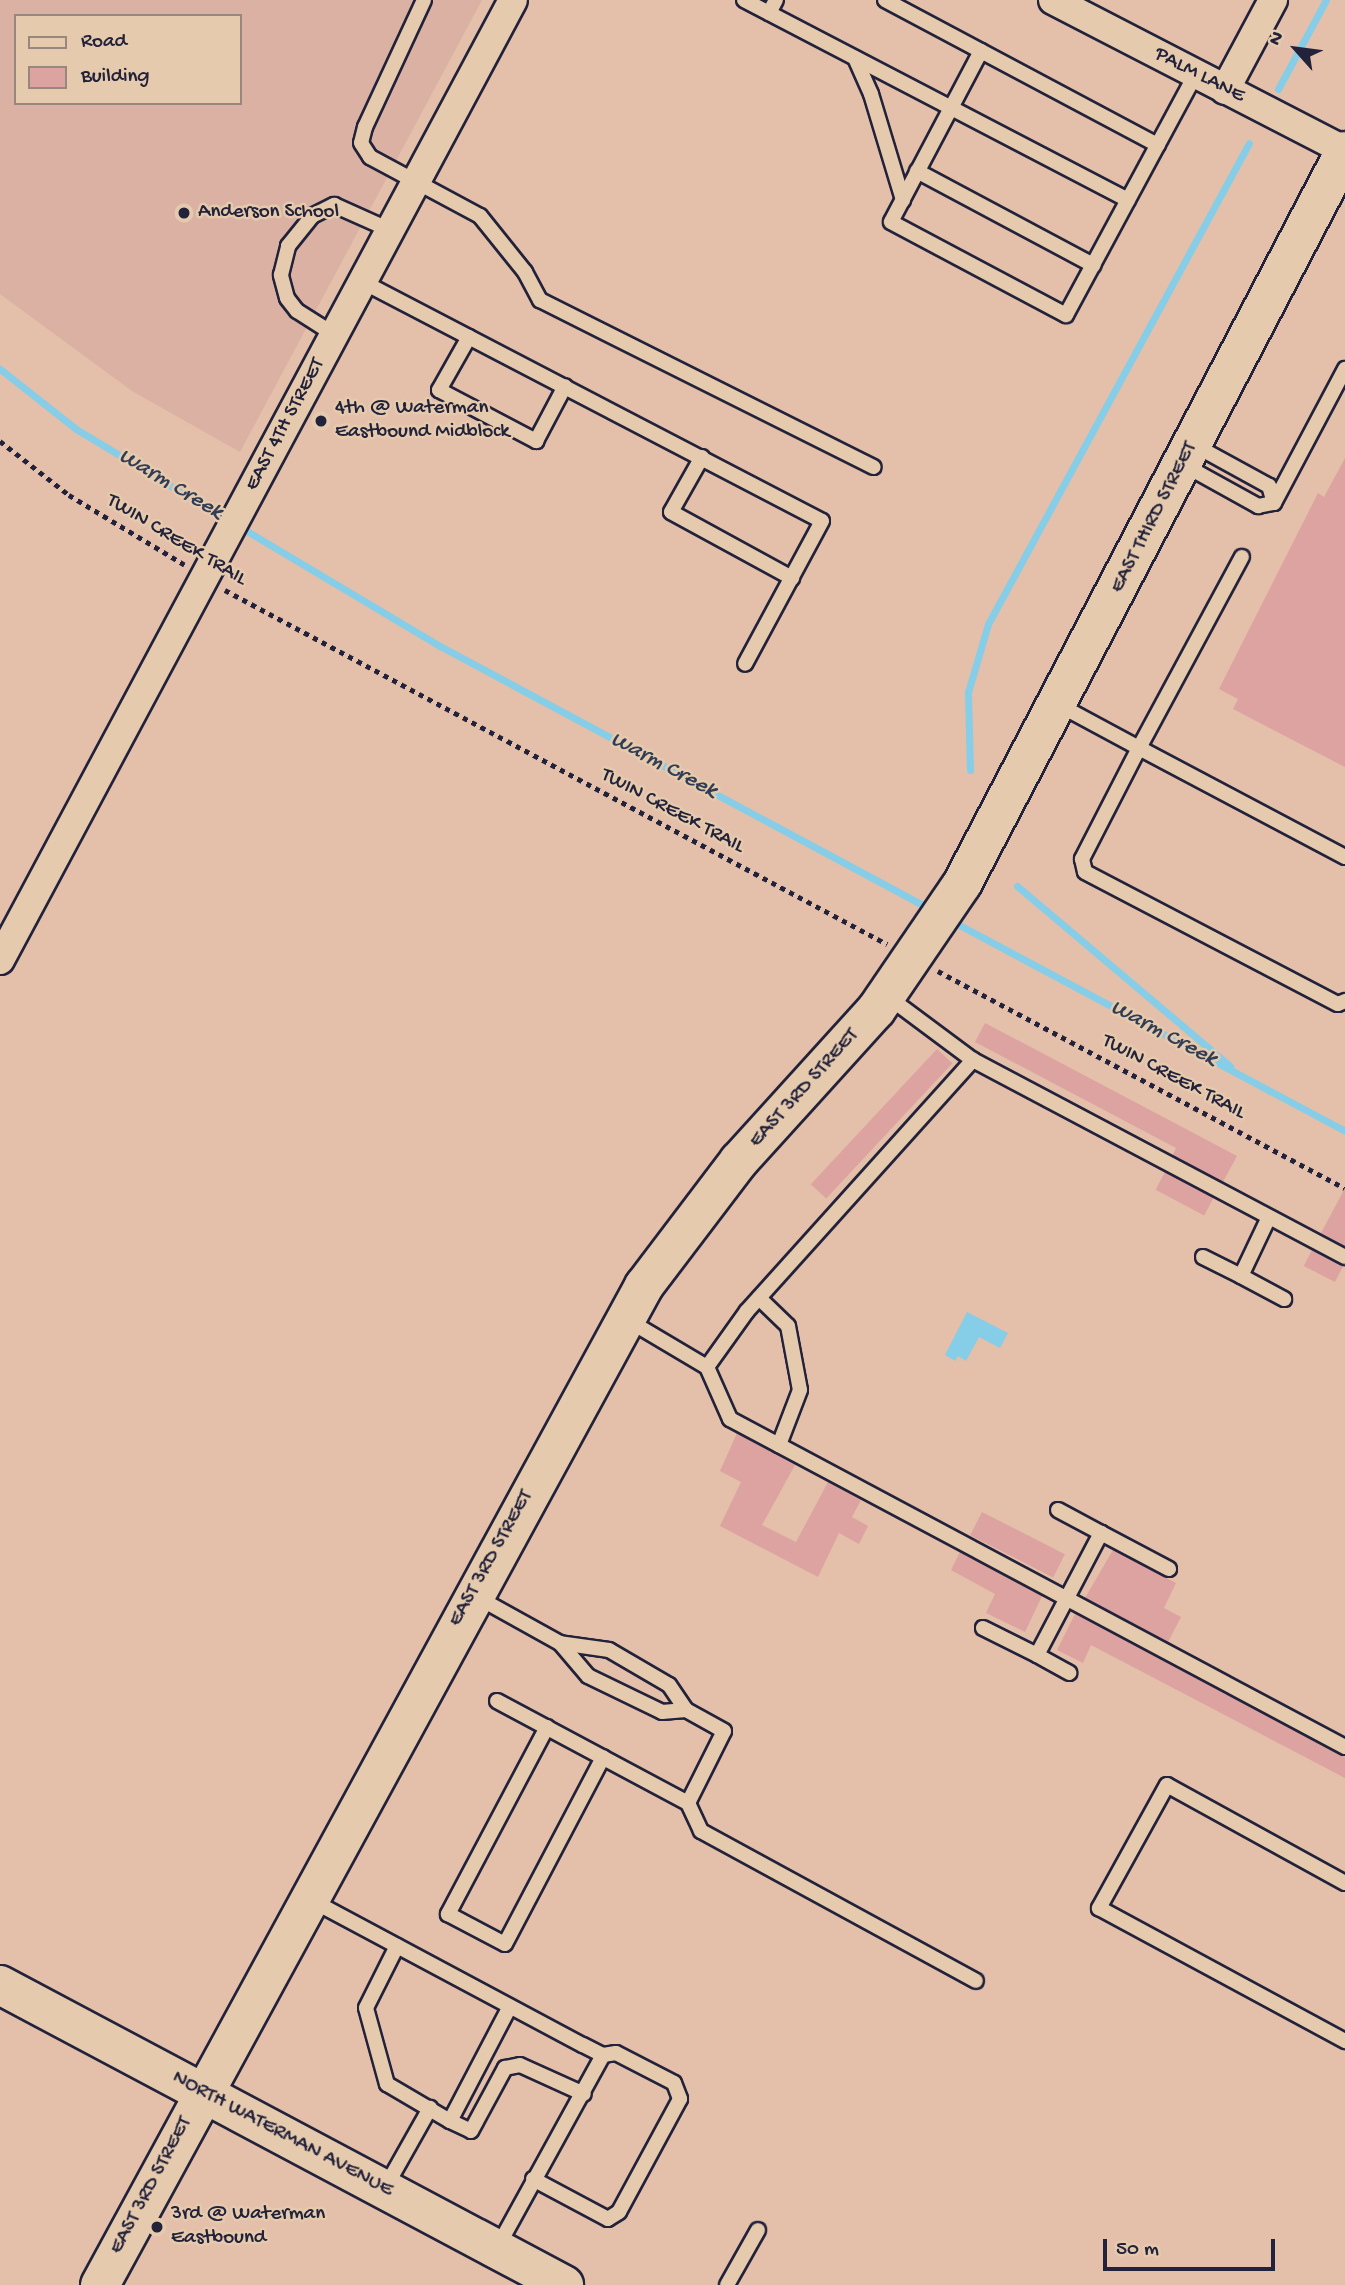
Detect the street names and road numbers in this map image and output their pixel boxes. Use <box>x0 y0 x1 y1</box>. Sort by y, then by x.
street label: PALM LANE <box>1150 43 1248 109</box>
street label: EAST 4TH STREET <box>241 354 331 496</box>
street label: EAST THIRD STREET <box>1106 438 1204 598</box>
street label: TWIN CREEK TRAIL <box>101 489 251 593</box>
street label: TWIN CREEK TRAIL <box>596 764 748 860</box>
street label: EAST 3RD STREET <box>745 1024 865 1154</box>
street label: TWIN CREEK TRAIL <box>1097 1030 1249 1126</box>
street label: EAST 3RD STREET <box>444 1486 540 1632</box>
street label: NORTH WATERMAN AVENUE <box>167 2066 397 2204</box>
street label: EAST 3RD STREET <box>105 2113 199 2259</box>

